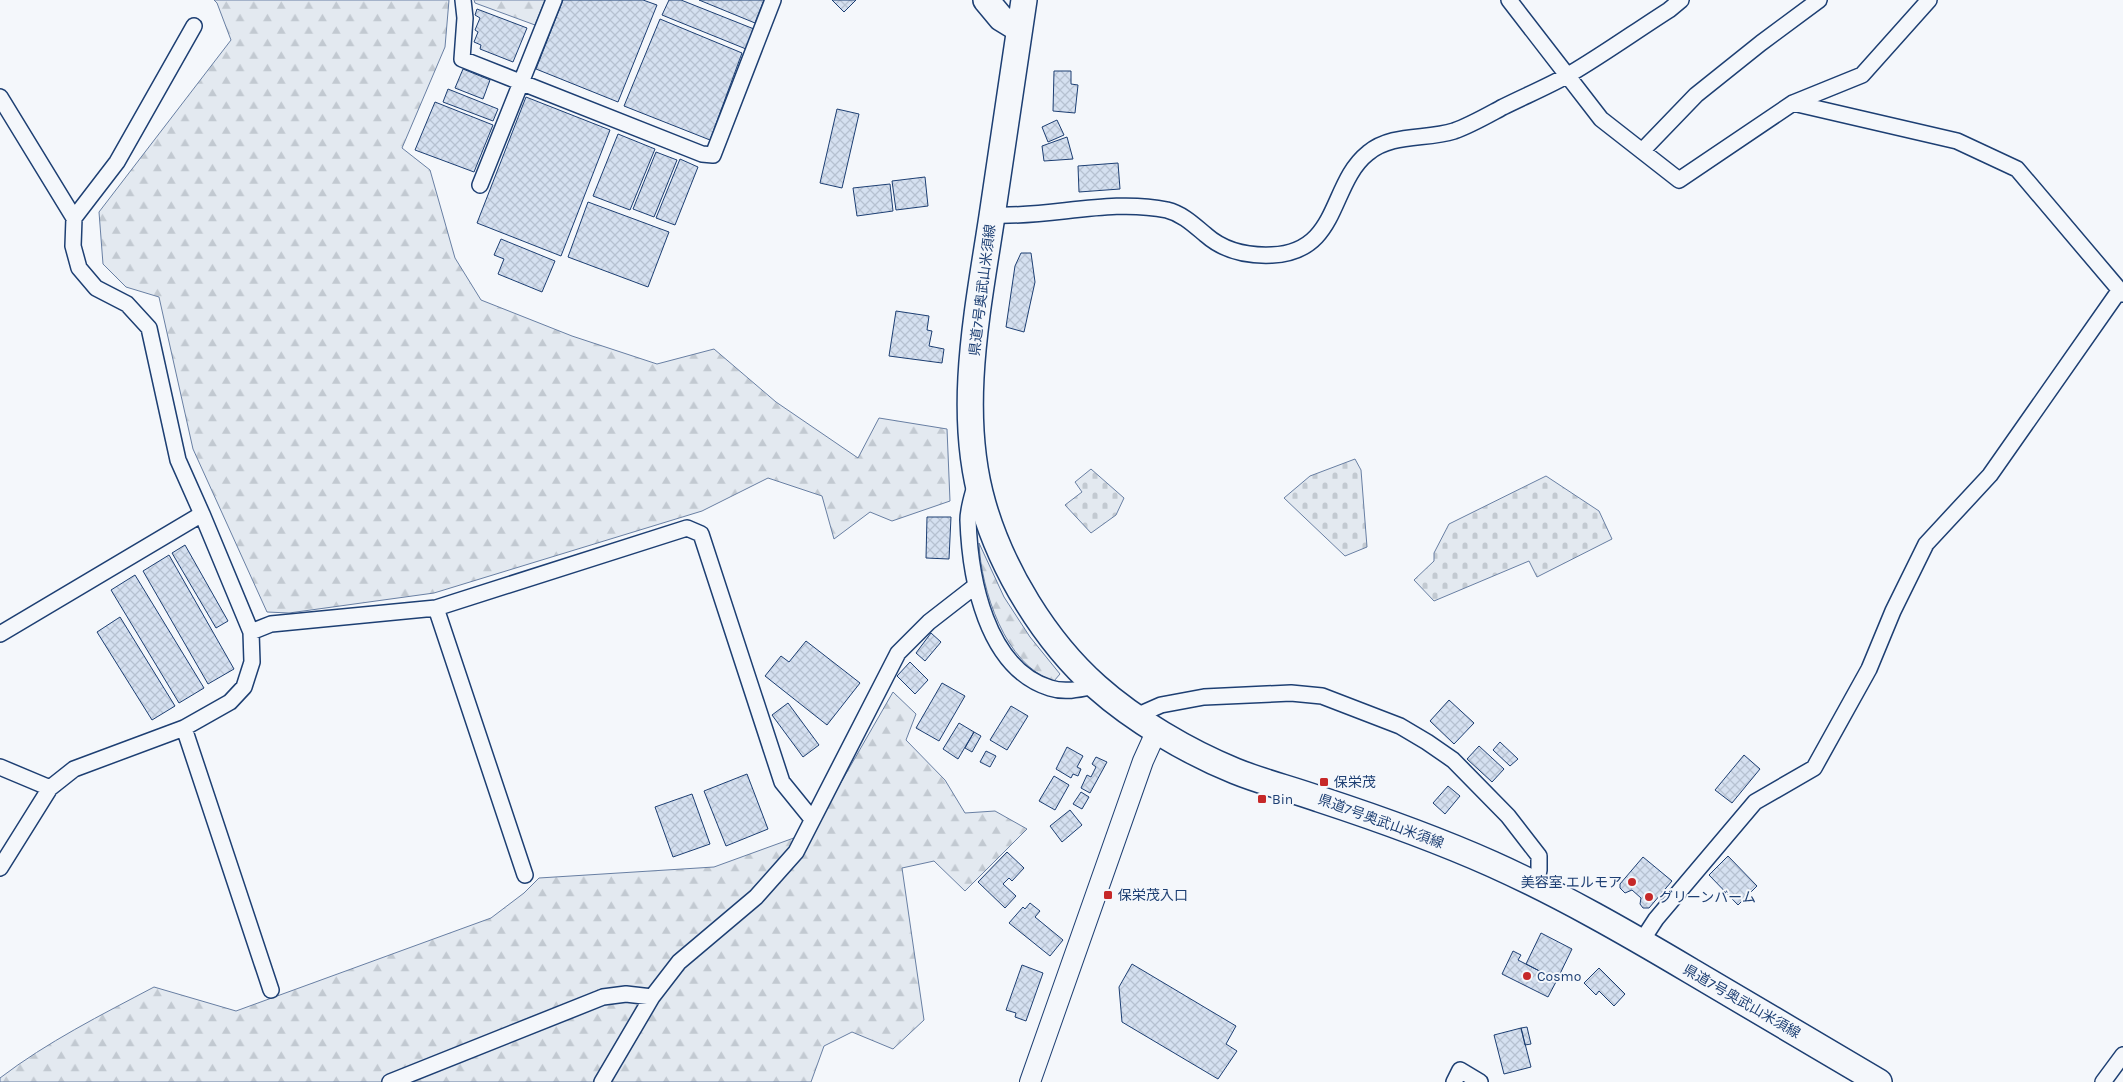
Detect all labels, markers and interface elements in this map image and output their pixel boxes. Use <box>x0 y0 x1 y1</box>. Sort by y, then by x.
street label: 県道7号奥武山米須線 <box>966 223 999 357</box>
place label: 保栄茂 <box>1334 774 1376 791</box>
marker: 保栄茂 <box>1318 776 1330 788</box>
place label: Bin <box>1272 791 1293 808</box>
street label: 県道7号奥武山米須線 <box>1316 791 1446 852</box>
marker: Bin <box>1256 793 1268 805</box>
place label: 美容室 エルモア <box>1521 874 1622 891</box>
marker: 美容室 エルモア <box>1626 876 1638 888</box>
place label: 保栄茂入口 <box>1118 887 1188 904</box>
marker: 保栄茂入口 <box>1102 889 1114 901</box>
place label: グリーンバーム <box>1659 889 1756 906</box>
marker: グリーンバーム <box>1643 891 1655 903</box>
street label: 県道7号奥武山米須線 <box>1680 961 1803 1042</box>
place label: Cosmo <box>1537 968 1581 985</box>
marker: Cosmo <box>1521 970 1533 982</box>

